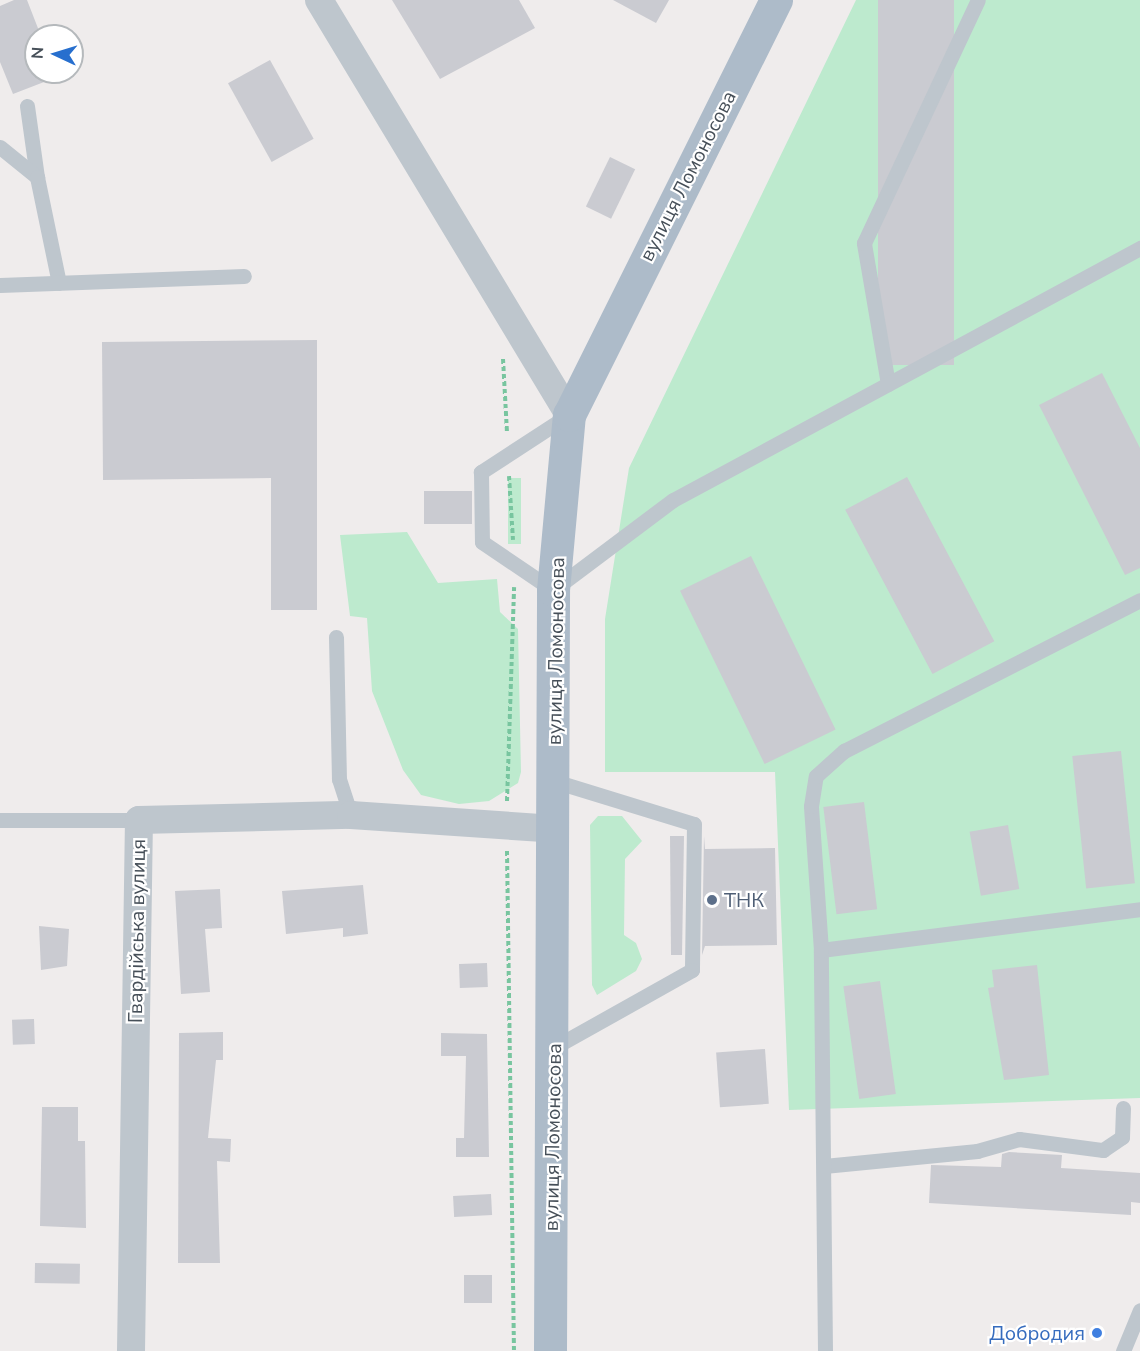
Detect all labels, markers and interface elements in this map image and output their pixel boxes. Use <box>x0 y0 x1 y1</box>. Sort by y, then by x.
north arrow <box>24 24 84 84</box>
text: N <box>27 46 49 60</box>
street label: вулиця Ломоносова <box>635 87 741 265</box>
street label: вулиця Ломоносова <box>542 557 570 745</box>
street label: Гвардійська вулиця <box>123 839 151 1023</box>
place label: ТНК <box>724 888 764 912</box>
marker: ТНК <box>705 893 719 907</box>
street label: вулиця Ломоносова <box>539 1043 567 1231</box>
place label: Добродия <box>989 1321 1085 1345</box>
marker: Добродия <box>1090 1326 1104 1340</box>

